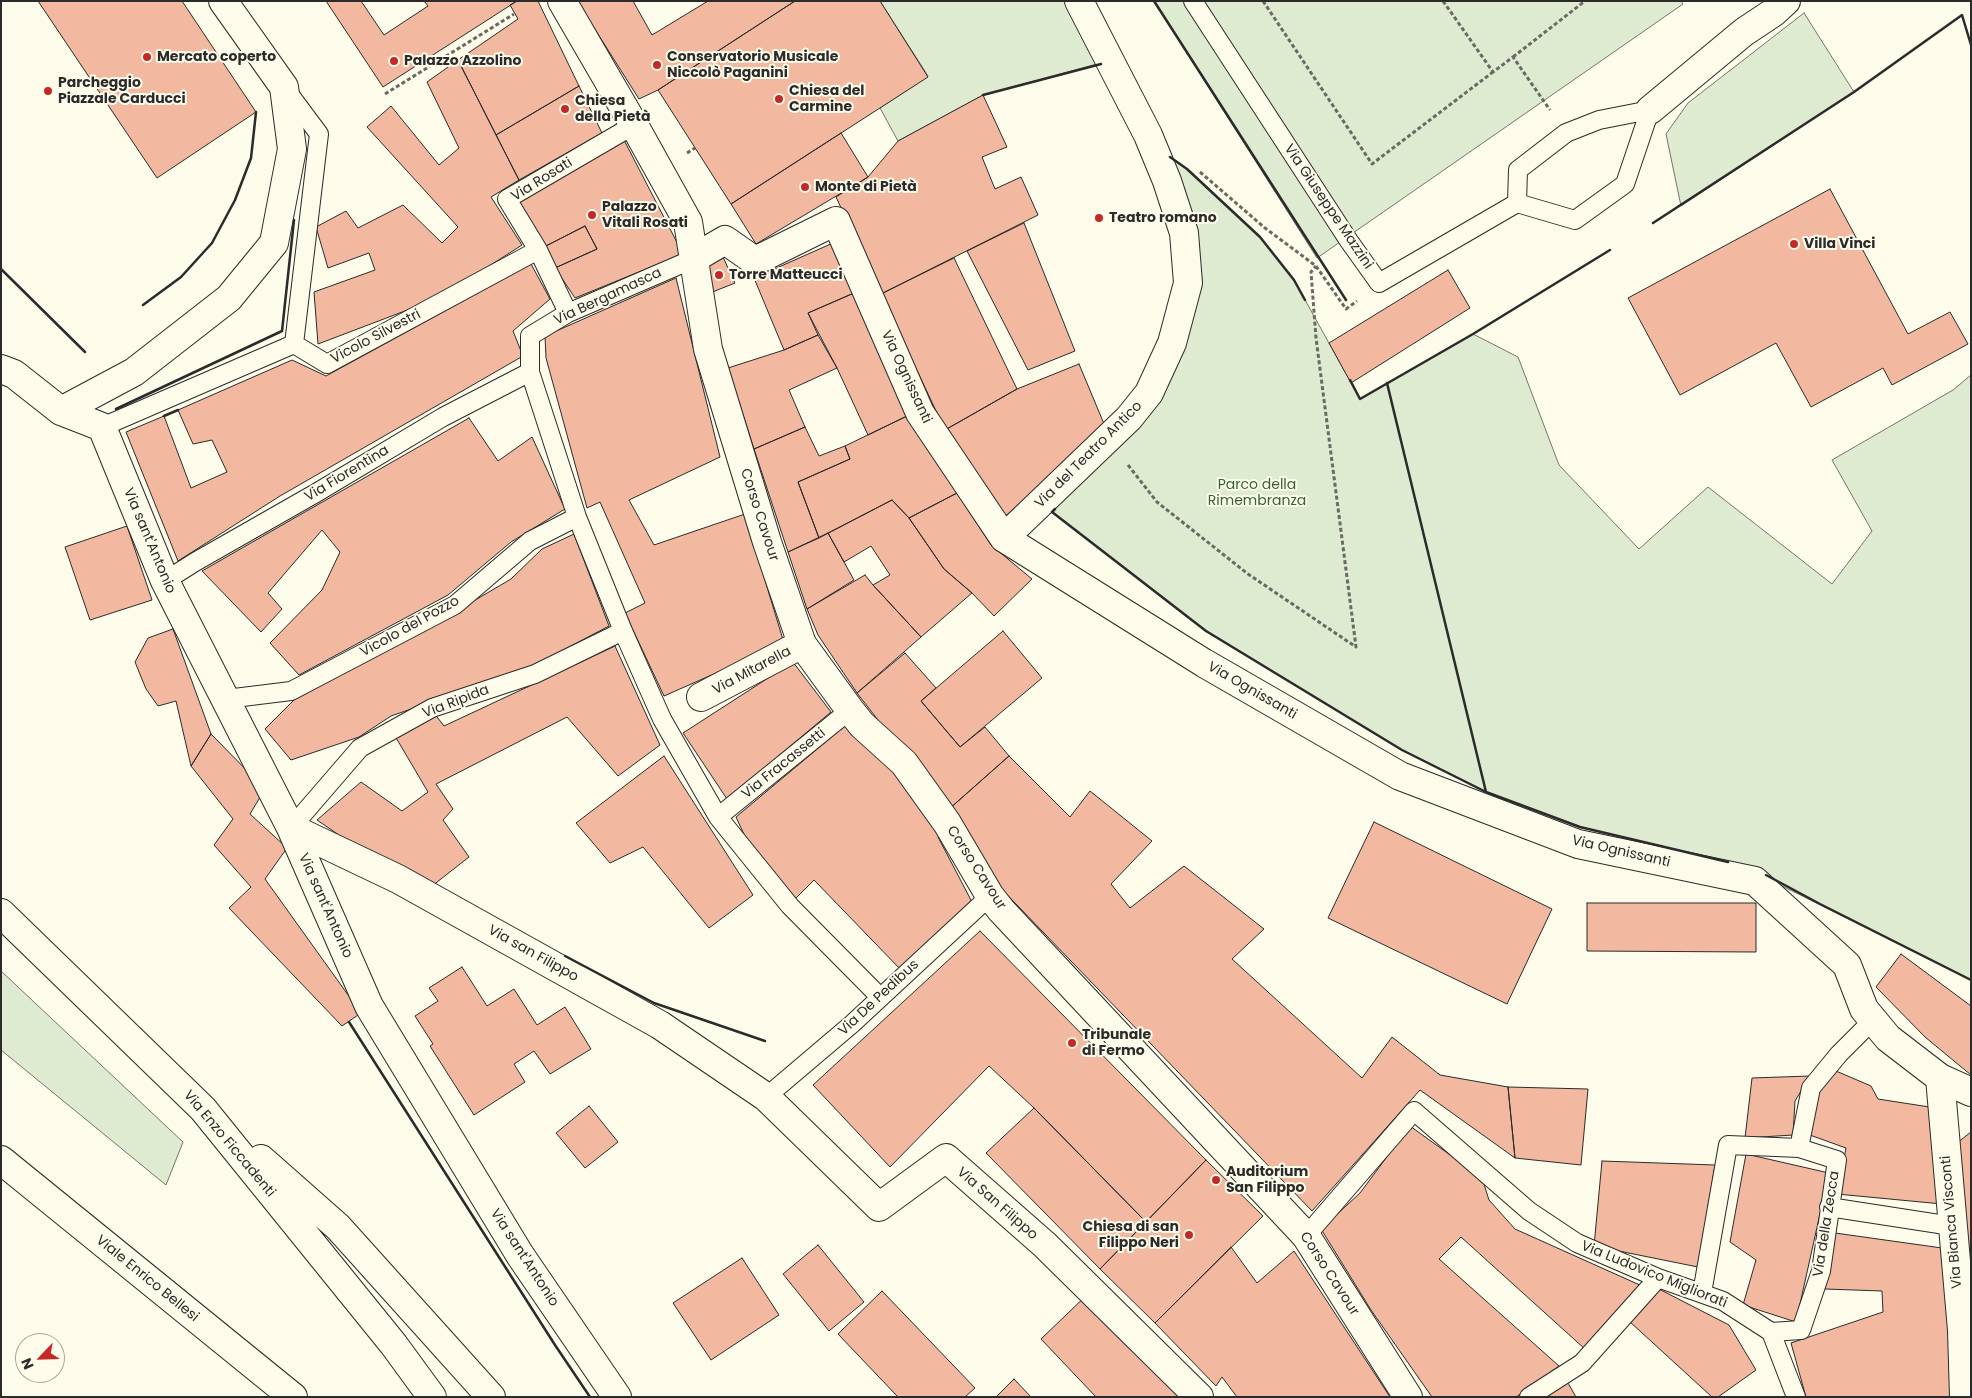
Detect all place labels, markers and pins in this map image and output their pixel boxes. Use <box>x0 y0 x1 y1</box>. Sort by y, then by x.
place label: Mercato coperto <box>157 49 276 65</box>
place label: Conservatorio Musicale Niccolò Paganini <box>667 49 838 82</box>
marker: Mercato coperto <box>141 51 153 63</box>
place label: Palazzo Azzolino <box>404 53 521 69</box>
marker: Palazzo Azzolino <box>388 55 400 67</box>
marker: Conservatorio Musicale Niccolò Paganini <box>651 59 663 71</box>
place label: Parcheggio Piazzale Carducci <box>58 75 186 108</box>
place label: Chiesa del Carmine <box>789 83 864 115</box>
marker: Parcheggio Piazzale Carducci <box>42 85 54 97</box>
place label: Chiesa della Pietà <box>575 93 651 125</box>
marker: Chiesa del Carmine <box>773 93 785 105</box>
marker: Chiesa della Pietà <box>559 103 571 115</box>
place label: Monte di Pietà <box>815 179 917 195</box>
marker: Monte di Pietà <box>799 181 811 193</box>
place label: Palazzo Vitali Rosati <box>602 199 688 232</box>
marker: Palazzo Vitali Rosati <box>586 209 598 221</box>
place label: Teatro romano <box>1109 210 1217 226</box>
marker: Teatro romano <box>1093 212 1105 224</box>
place label: Villa Vinci <box>1804 236 1875 252</box>
marker: Villa Vinci <box>1788 238 1800 250</box>
place label: Torre Matteucci <box>729 267 843 283</box>
marker: Torre Matteucci <box>713 269 725 281</box>
place label: Tribunale di Fermo <box>1082 1027 1151 1060</box>
marker: Tribunale di Fermo <box>1066 1037 1078 1049</box>
place label: Auditorium San Filippo <box>1226 1164 1308 1196</box>
marker: Auditorium San Filippo <box>1210 1174 1222 1186</box>
place label: Chiesa di san Filippo Neri <box>1082 1219 1179 1252</box>
marker: Chiesa di san Filippo Neri <box>1183 1229 1195 1241</box>

